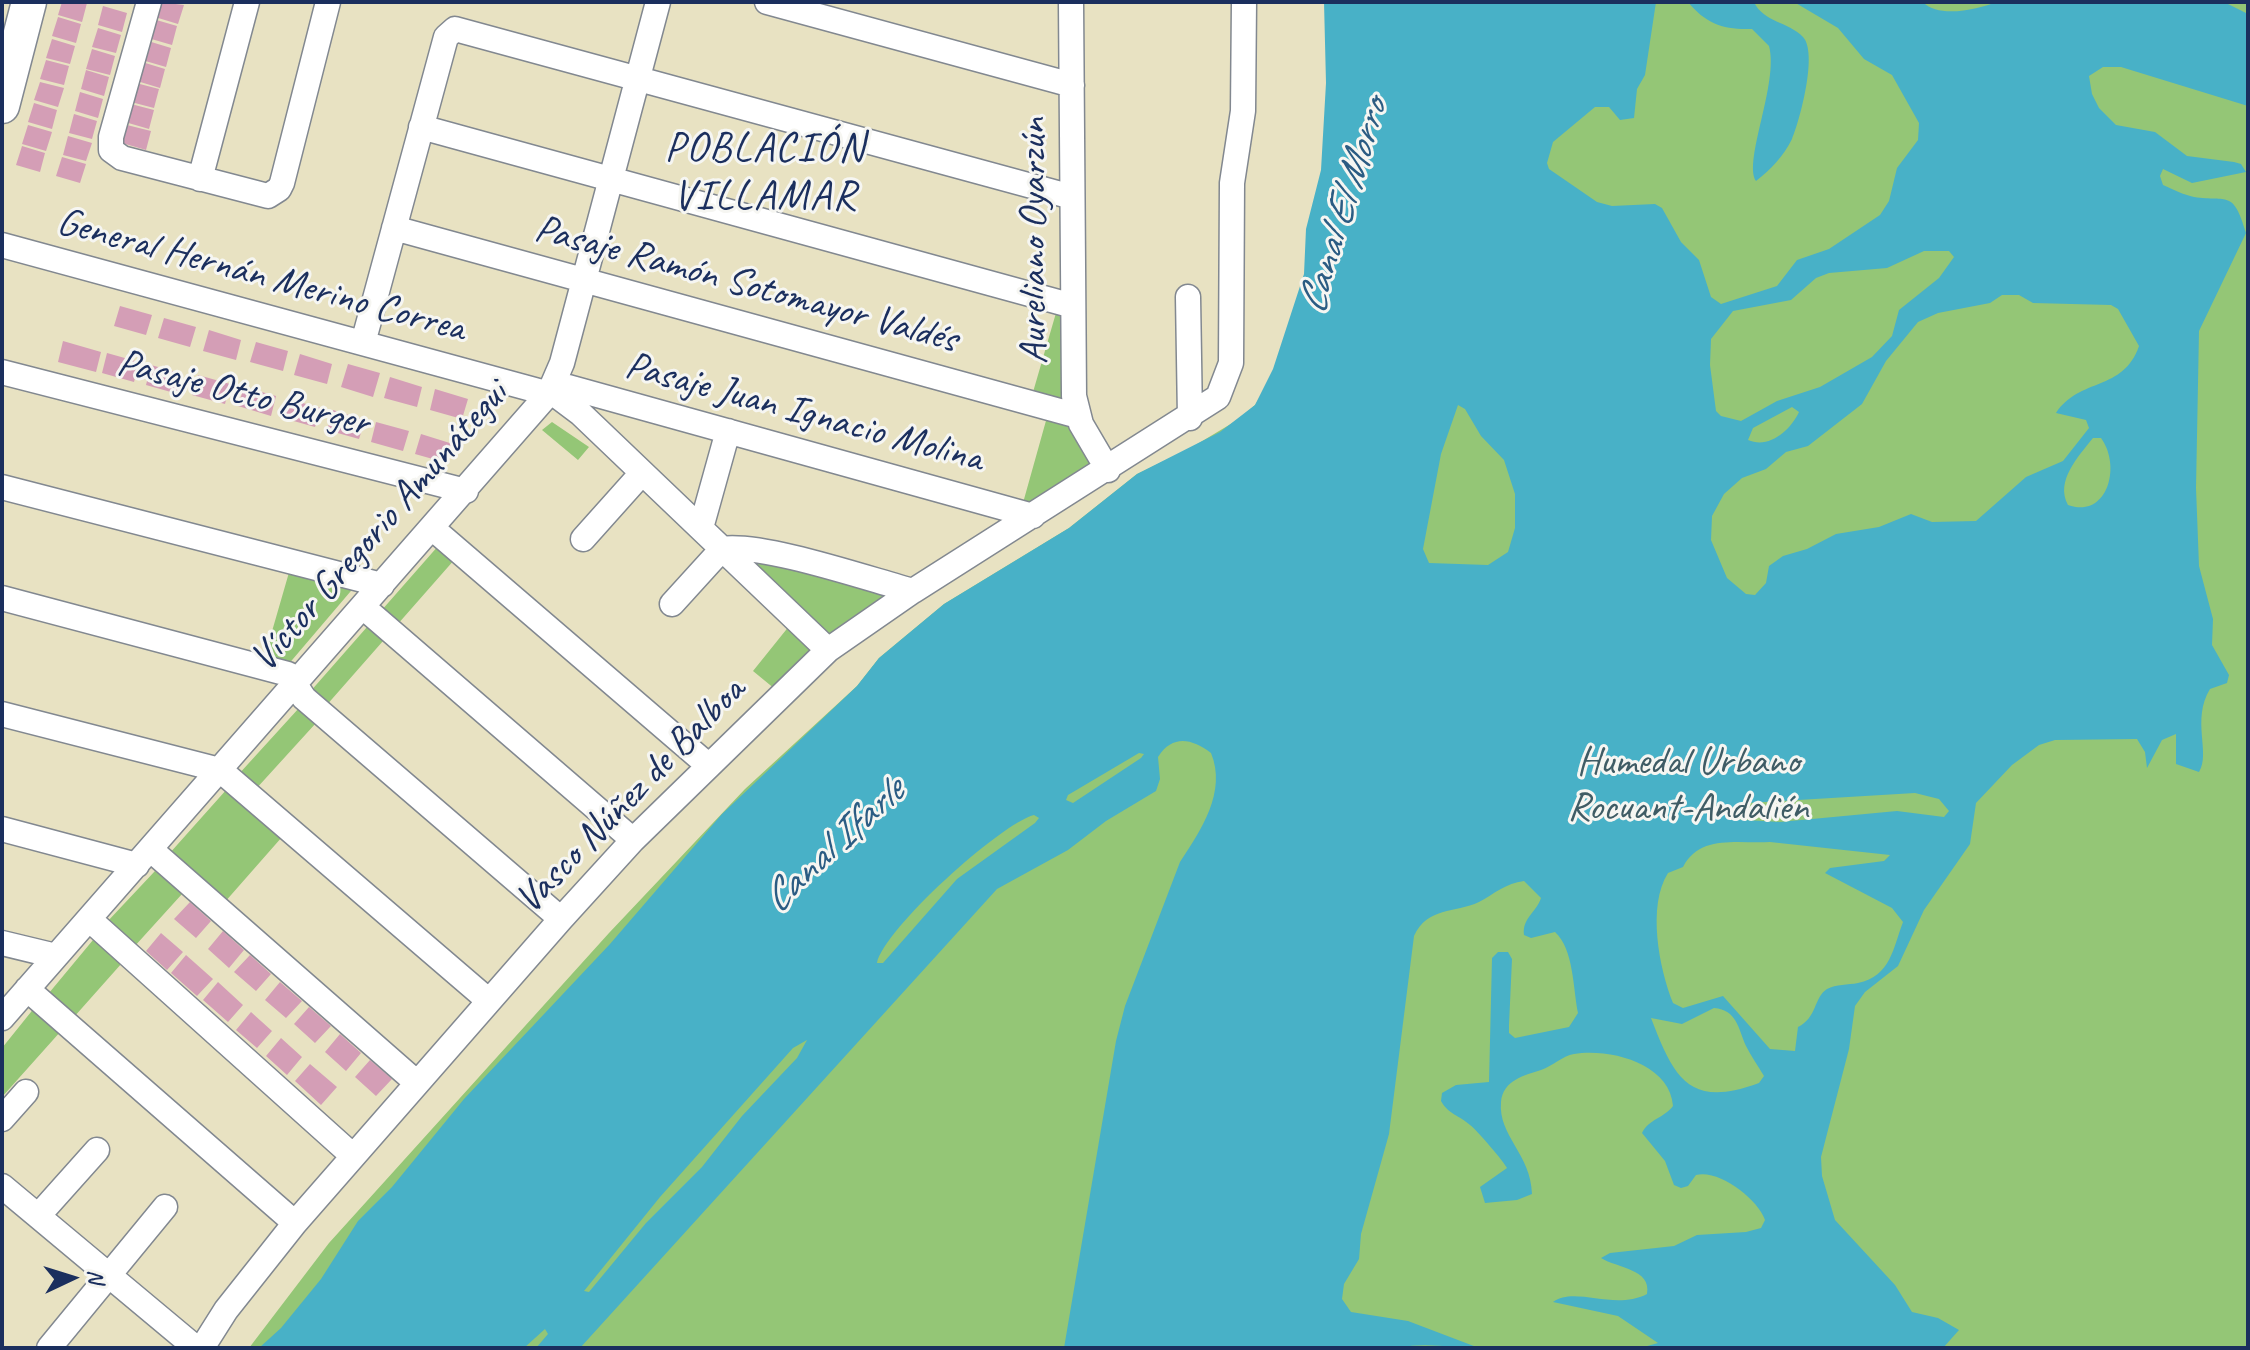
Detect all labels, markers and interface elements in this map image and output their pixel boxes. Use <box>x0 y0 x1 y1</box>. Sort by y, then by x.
water label: Canal El Morro <box>1288 94 1400 320</box>
street label: Aureliano Oyarzún <box>1011 118 1059 364</box>
district label: POBLACIÓN VILLAMAR <box>665 124 865 222</box>
street label: General Hernán Merino Correa <box>52 198 470 354</box>
street label: Pasaje Ramón Sotomayor Valdés <box>530 206 962 364</box>
street label: Pasaje Otto Burger <box>112 340 374 448</box>
street label: Pasaje Juan Ignacio Molina <box>620 342 988 484</box>
street label: Víctor Gregorio Amunátegui <box>241 372 519 682</box>
street label: Vasco Núñez de Balboa <box>506 668 756 924</box>
park label: Humedal Urbano Rocuant-Andalién <box>1568 739 1808 833</box>
water label: Canal Ifarle <box>753 768 915 924</box>
north arrow <box>32 1238 112 1318</box>
text: N <box>82 1269 110 1284</box>

